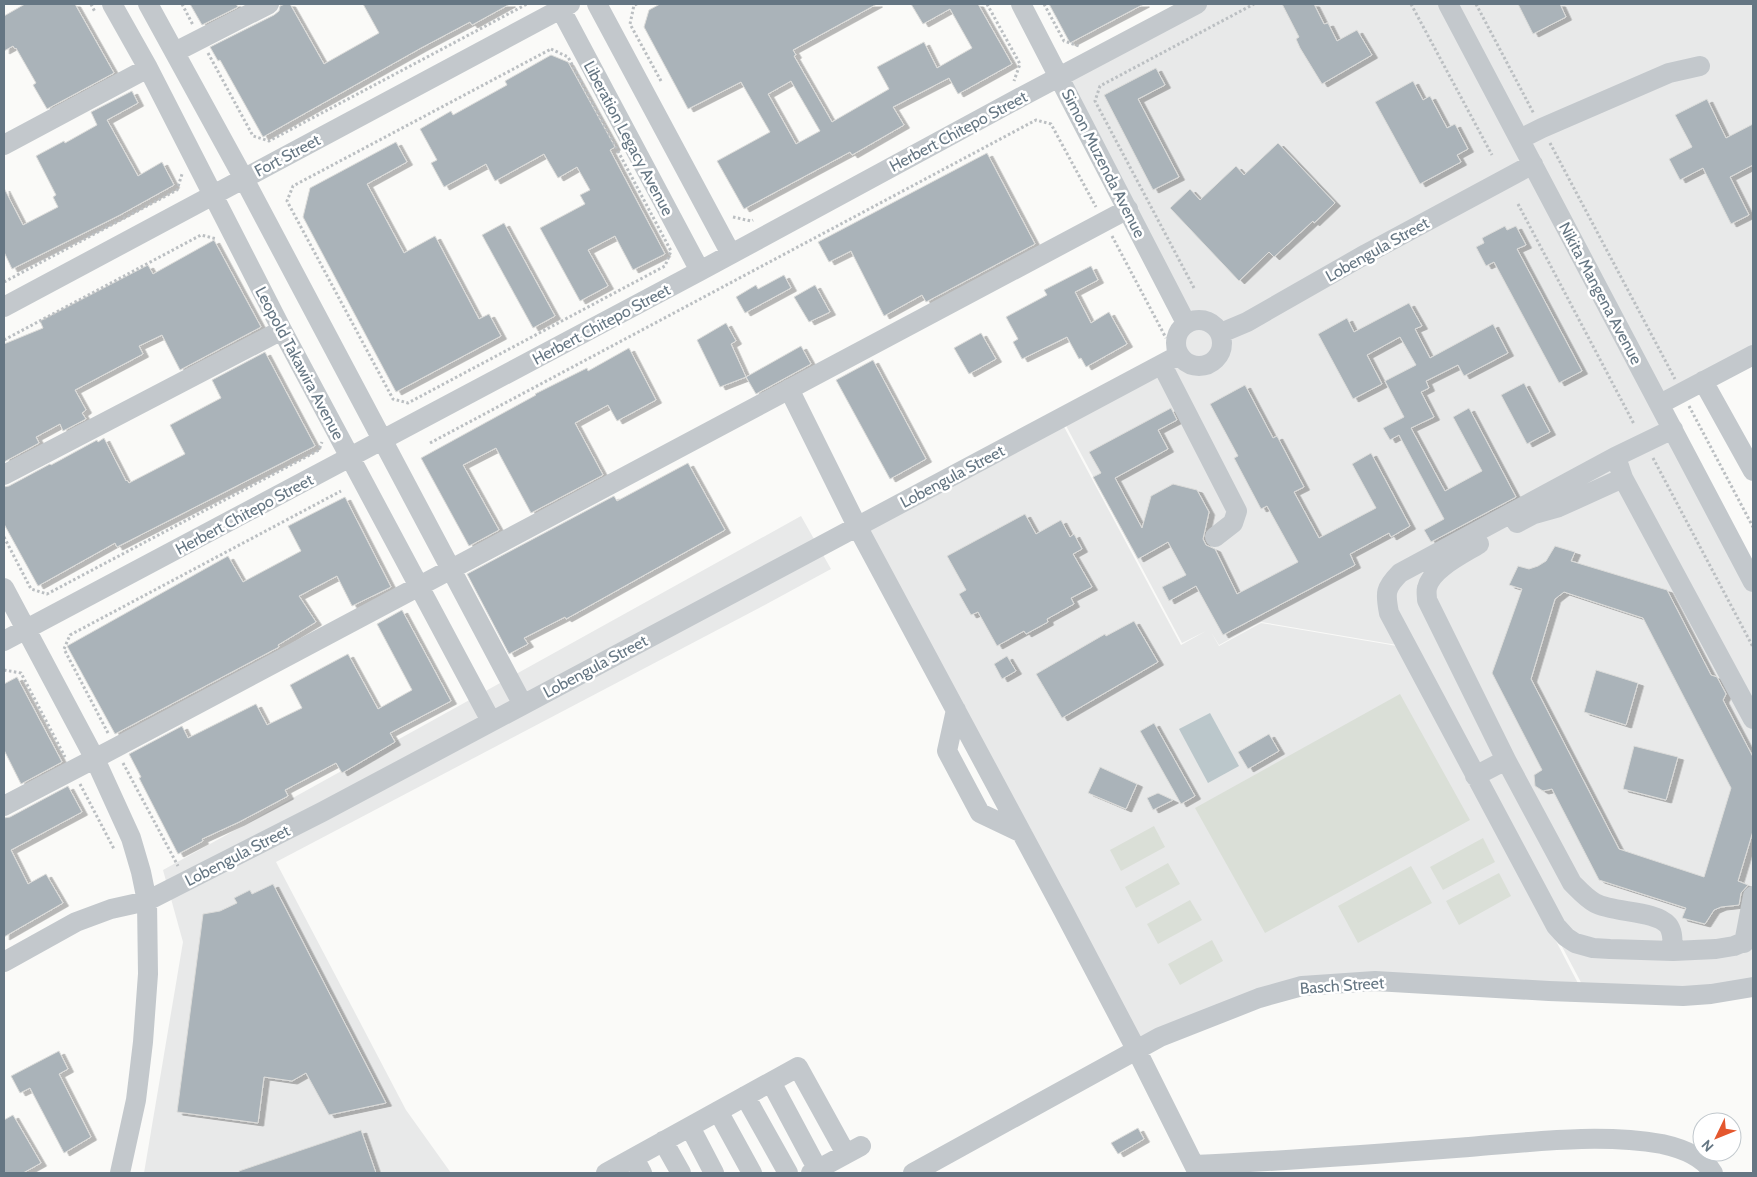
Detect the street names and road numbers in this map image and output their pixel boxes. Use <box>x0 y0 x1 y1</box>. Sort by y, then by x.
street label: Liberation Legacy Avenue <box>580 58 677 219</box>
street label: Simon Muzenda Avenue <box>1058 86 1149 241</box>
street label: Herbert Chitepo Street <box>886 87 1031 176</box>
street label: Fort Street <box>251 130 324 181</box>
street label: Lobengula Street <box>1322 213 1433 286</box>
street label: Nikita Mangena Avenue <box>1555 219 1646 368</box>
street label: Herbert Chitepo Street <box>529 280 674 369</box>
street label: Leopold Takawira Avenue <box>251 284 348 443</box>
street label: Lobengula Street <box>897 441 1008 512</box>
street label: Herbert Chitepo Street <box>172 470 317 559</box>
street label: Lobengula Street <box>540 631 651 702</box>
street label: Lobengula Street <box>182 821 293 890</box>
street label: Basch Street <box>1299 973 1385 998</box>

